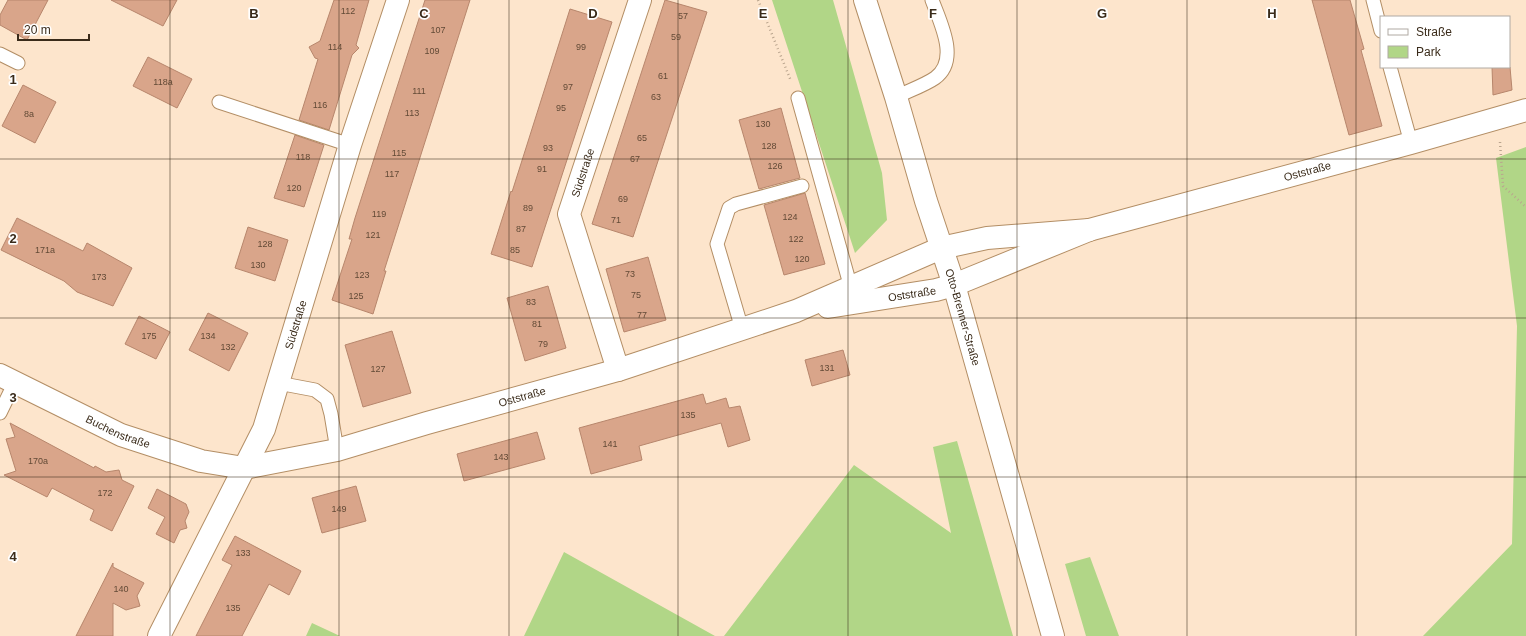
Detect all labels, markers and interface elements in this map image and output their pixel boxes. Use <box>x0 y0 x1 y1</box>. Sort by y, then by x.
text: B <box>249 6 259 21</box>
house number: 112 <box>341 6 355 16</box>
text: C <box>419 6 429 21</box>
text: D <box>588 6 598 21</box>
text: E <box>759 6 768 21</box>
text: F <box>929 6 937 21</box>
text: G <box>1097 6 1107 21</box>
text: H <box>1267 6 1277 21</box>
house number: 57 <box>678 11 688 21</box>
scale bar <box>18 16 89 42</box>
legend <box>1380 16 1510 68</box>
text: 20 m <box>24 23 51 37</box>
house number: 107 <box>430 25 446 35</box>
text: Straße <box>1416 25 1452 39</box>
house number: 59 <box>671 32 681 42</box>
house number: 114 <box>328 42 342 52</box>
house number: 99 <box>576 42 586 52</box>
text: Park <box>1416 45 1442 59</box>
house number: 109 <box>424 46 440 56</box>
house number: 61 <box>658 71 668 81</box>
text: 1 <box>9 72 17 87</box>
house number: 118a <box>153 77 173 87</box>
house number: 97 <box>563 82 573 92</box>
house number: 111 <box>412 86 426 96</box>
house number: 63 <box>651 92 661 102</box>
house number: 116 <box>313 100 327 110</box>
house number: 95 <box>556 103 566 113</box>
house number: 113 <box>405 108 419 118</box>
house number: 8a <box>24 109 34 119</box>
house number: 130 <box>755 119 771 129</box>
house number: 65 <box>637 133 647 143</box>
house number: 128 <box>761 141 777 151</box>
house number: 93 <box>543 143 553 153</box>
street label: Südstraße <box>569 147 596 199</box>
house number: 115 <box>392 148 406 158</box>
house number: 118 <box>296 152 310 162</box>
house number: 67 <box>630 154 640 164</box>
street label: Oststraße <box>1282 159 1332 183</box>
house number: 126 <box>767 161 783 171</box>
house number: 91 <box>537 164 547 174</box>
house number: 117 <box>385 169 399 179</box>
house number: 120 <box>286 183 302 193</box>
house number: 69 <box>618 194 628 204</box>
house number: 89 <box>523 203 533 213</box>
house number: 119 <box>372 209 386 219</box>
house number: 124 <box>782 212 798 222</box>
house number: 71 <box>611 215 621 225</box>
house number: 87 <box>516 224 526 234</box>
house number: 121 <box>365 230 381 240</box>
text: 2 <box>9 231 17 246</box>
house number: 122 <box>788 234 804 244</box>
house number: 128 <box>257 239 273 249</box>
house number: 171a <box>35 245 55 255</box>
house number: 85 <box>510 245 520 255</box>
house number: 120 <box>794 254 810 264</box>
house number: 130 <box>250 260 266 270</box>
street label: Otto-Brenner-Straße <box>943 267 982 367</box>
house number: 73 <box>625 269 635 279</box>
house number: 123 <box>354 270 370 280</box>
house number: 173 <box>91 272 107 282</box>
street label: Oststraße <box>887 284 937 303</box>
house number: 75 <box>631 290 641 300</box>
house number: 125 <box>348 291 364 301</box>
house number: 83 <box>526 297 536 307</box>
street label: Südstraße <box>282 299 309 351</box>
house number: 77 <box>637 310 647 320</box>
house number: 81 <box>532 319 542 329</box>
house number: 175 <box>141 331 157 341</box>
house number: 134 <box>200 331 216 341</box>
house number: 79 <box>538 339 548 349</box>
house number: 132 <box>220 342 236 352</box>
house number: 131 <box>819 363 835 373</box>
house number: 127 <box>370 364 386 374</box>
street label: Oststraße <box>497 384 547 409</box>
text: 3 <box>9 390 17 405</box>
house number: 135 <box>680 410 696 420</box>
street label: Buchenstraße <box>84 413 152 450</box>
house number: 141 <box>602 439 618 449</box>
house number: 143 <box>493 452 509 462</box>
house number: 170a <box>28 456 48 466</box>
house number: 172 <box>97 488 113 498</box>
house number: 149 <box>331 504 347 514</box>
house number: 133 <box>235 548 251 558</box>
text: 4 <box>9 549 17 564</box>
house number: 140 <box>113 584 129 594</box>
house number: 135 <box>225 603 241 613</box>

